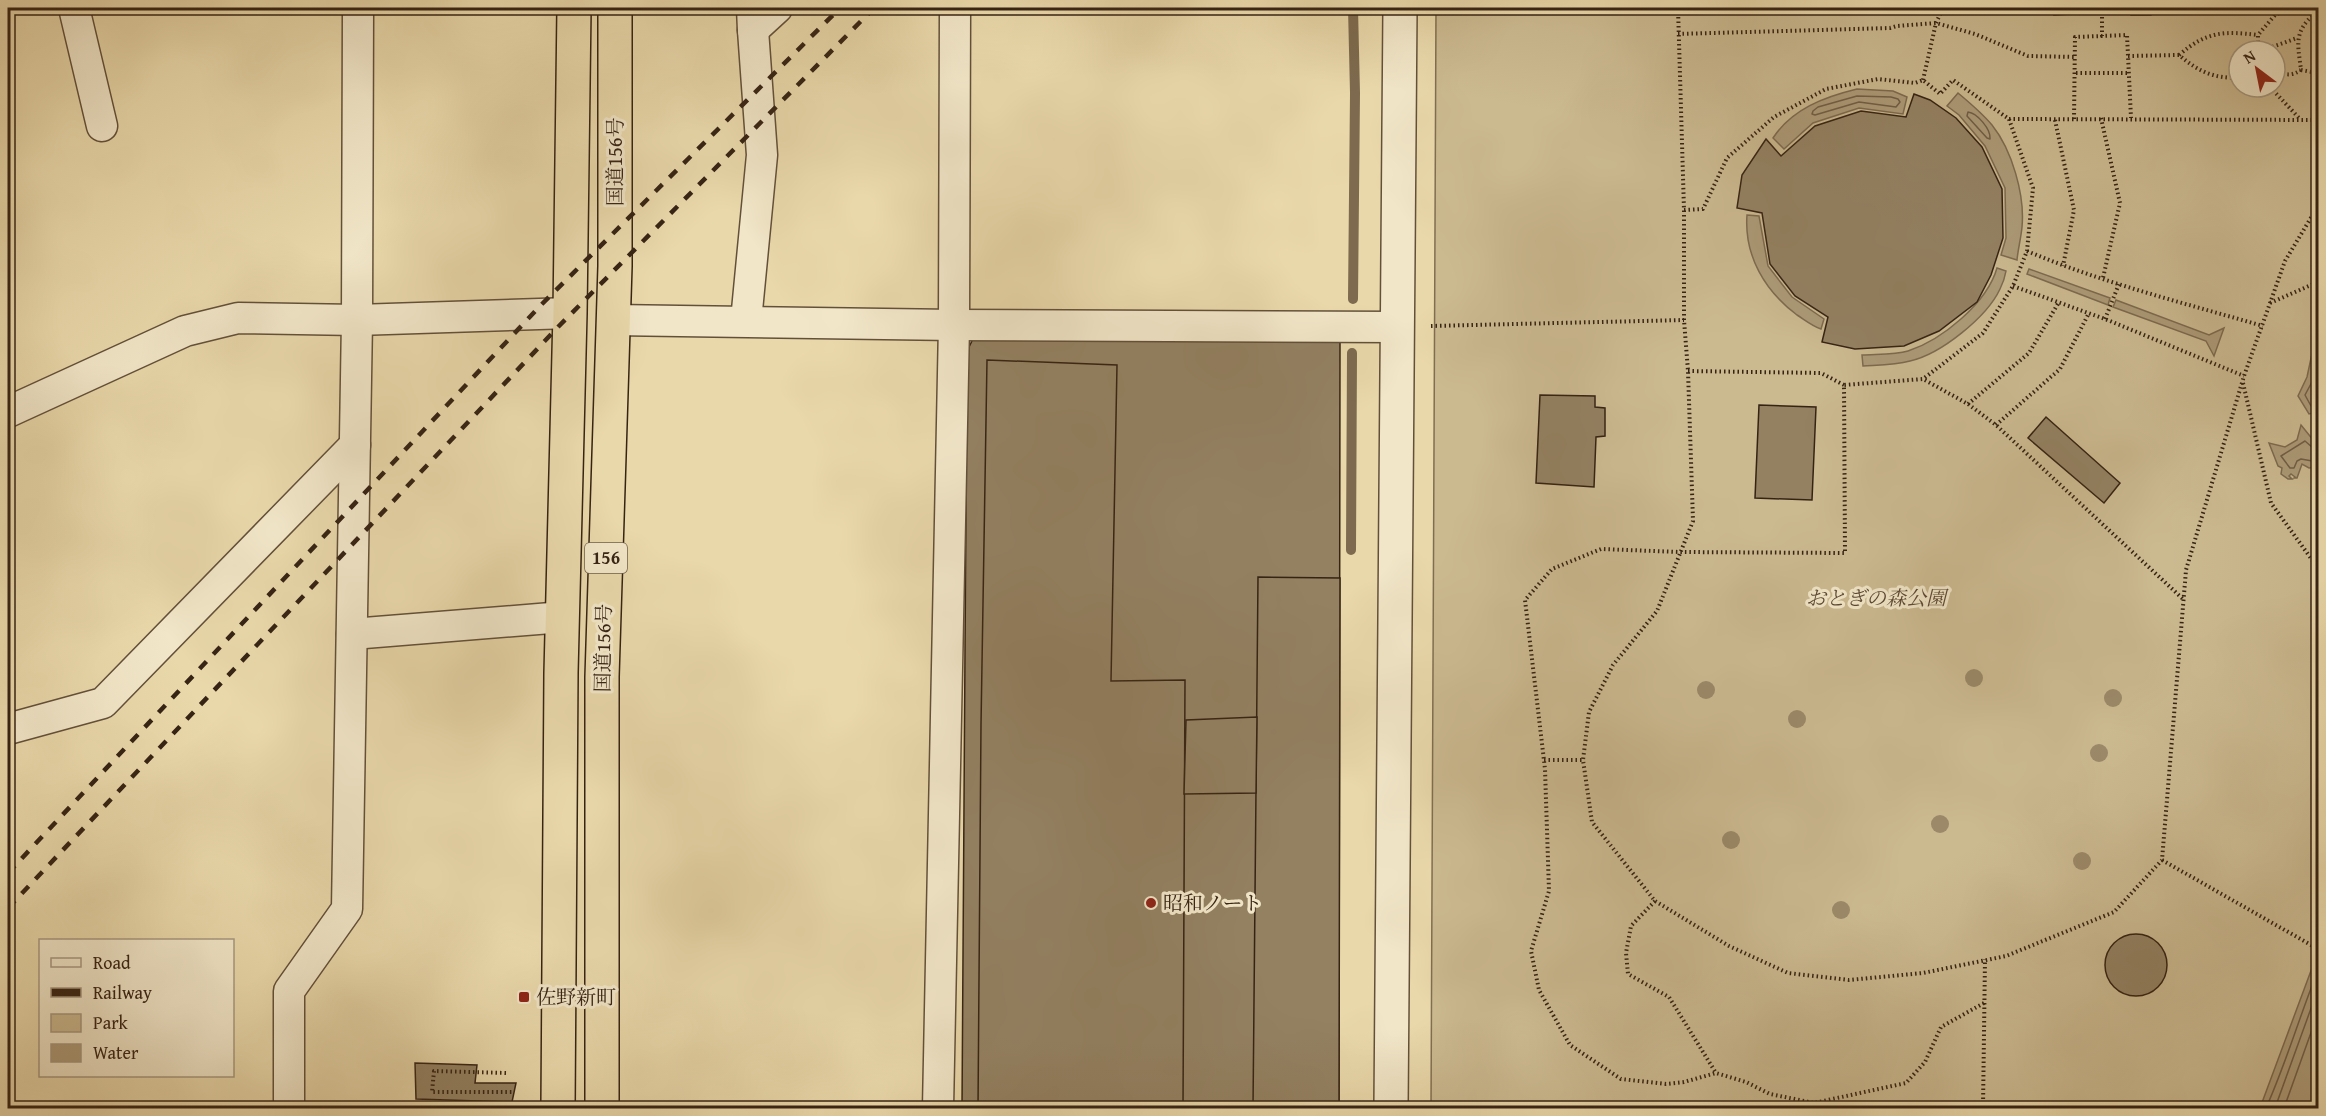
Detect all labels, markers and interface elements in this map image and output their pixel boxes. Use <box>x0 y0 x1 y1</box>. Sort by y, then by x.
north arrow <box>2227 39 2287 99</box>
text: N <box>2238 43 2260 69</box>
street label: 国道156号 <box>600 118 629 206</box>
road number: 156 <box>585 543 627 573</box>
park label: おとぎの森公園 <box>1806 583 1949 612</box>
street label: 国道156号 <box>587 603 618 693</box>
place label: 昭和ノート <box>1163 888 1262 917</box>
marker: 昭和ノート <box>1144 896 1158 910</box>
legend <box>39 939 234 1077</box>
text: Road <box>93 949 131 976</box>
text: Railway <box>93 979 152 1006</box>
place label: 佐野新町 <box>536 982 616 1011</box>
marker: 佐野新町 <box>517 990 531 1004</box>
text: Park <box>93 1009 129 1036</box>
text: Water <box>93 1039 139 1066</box>

